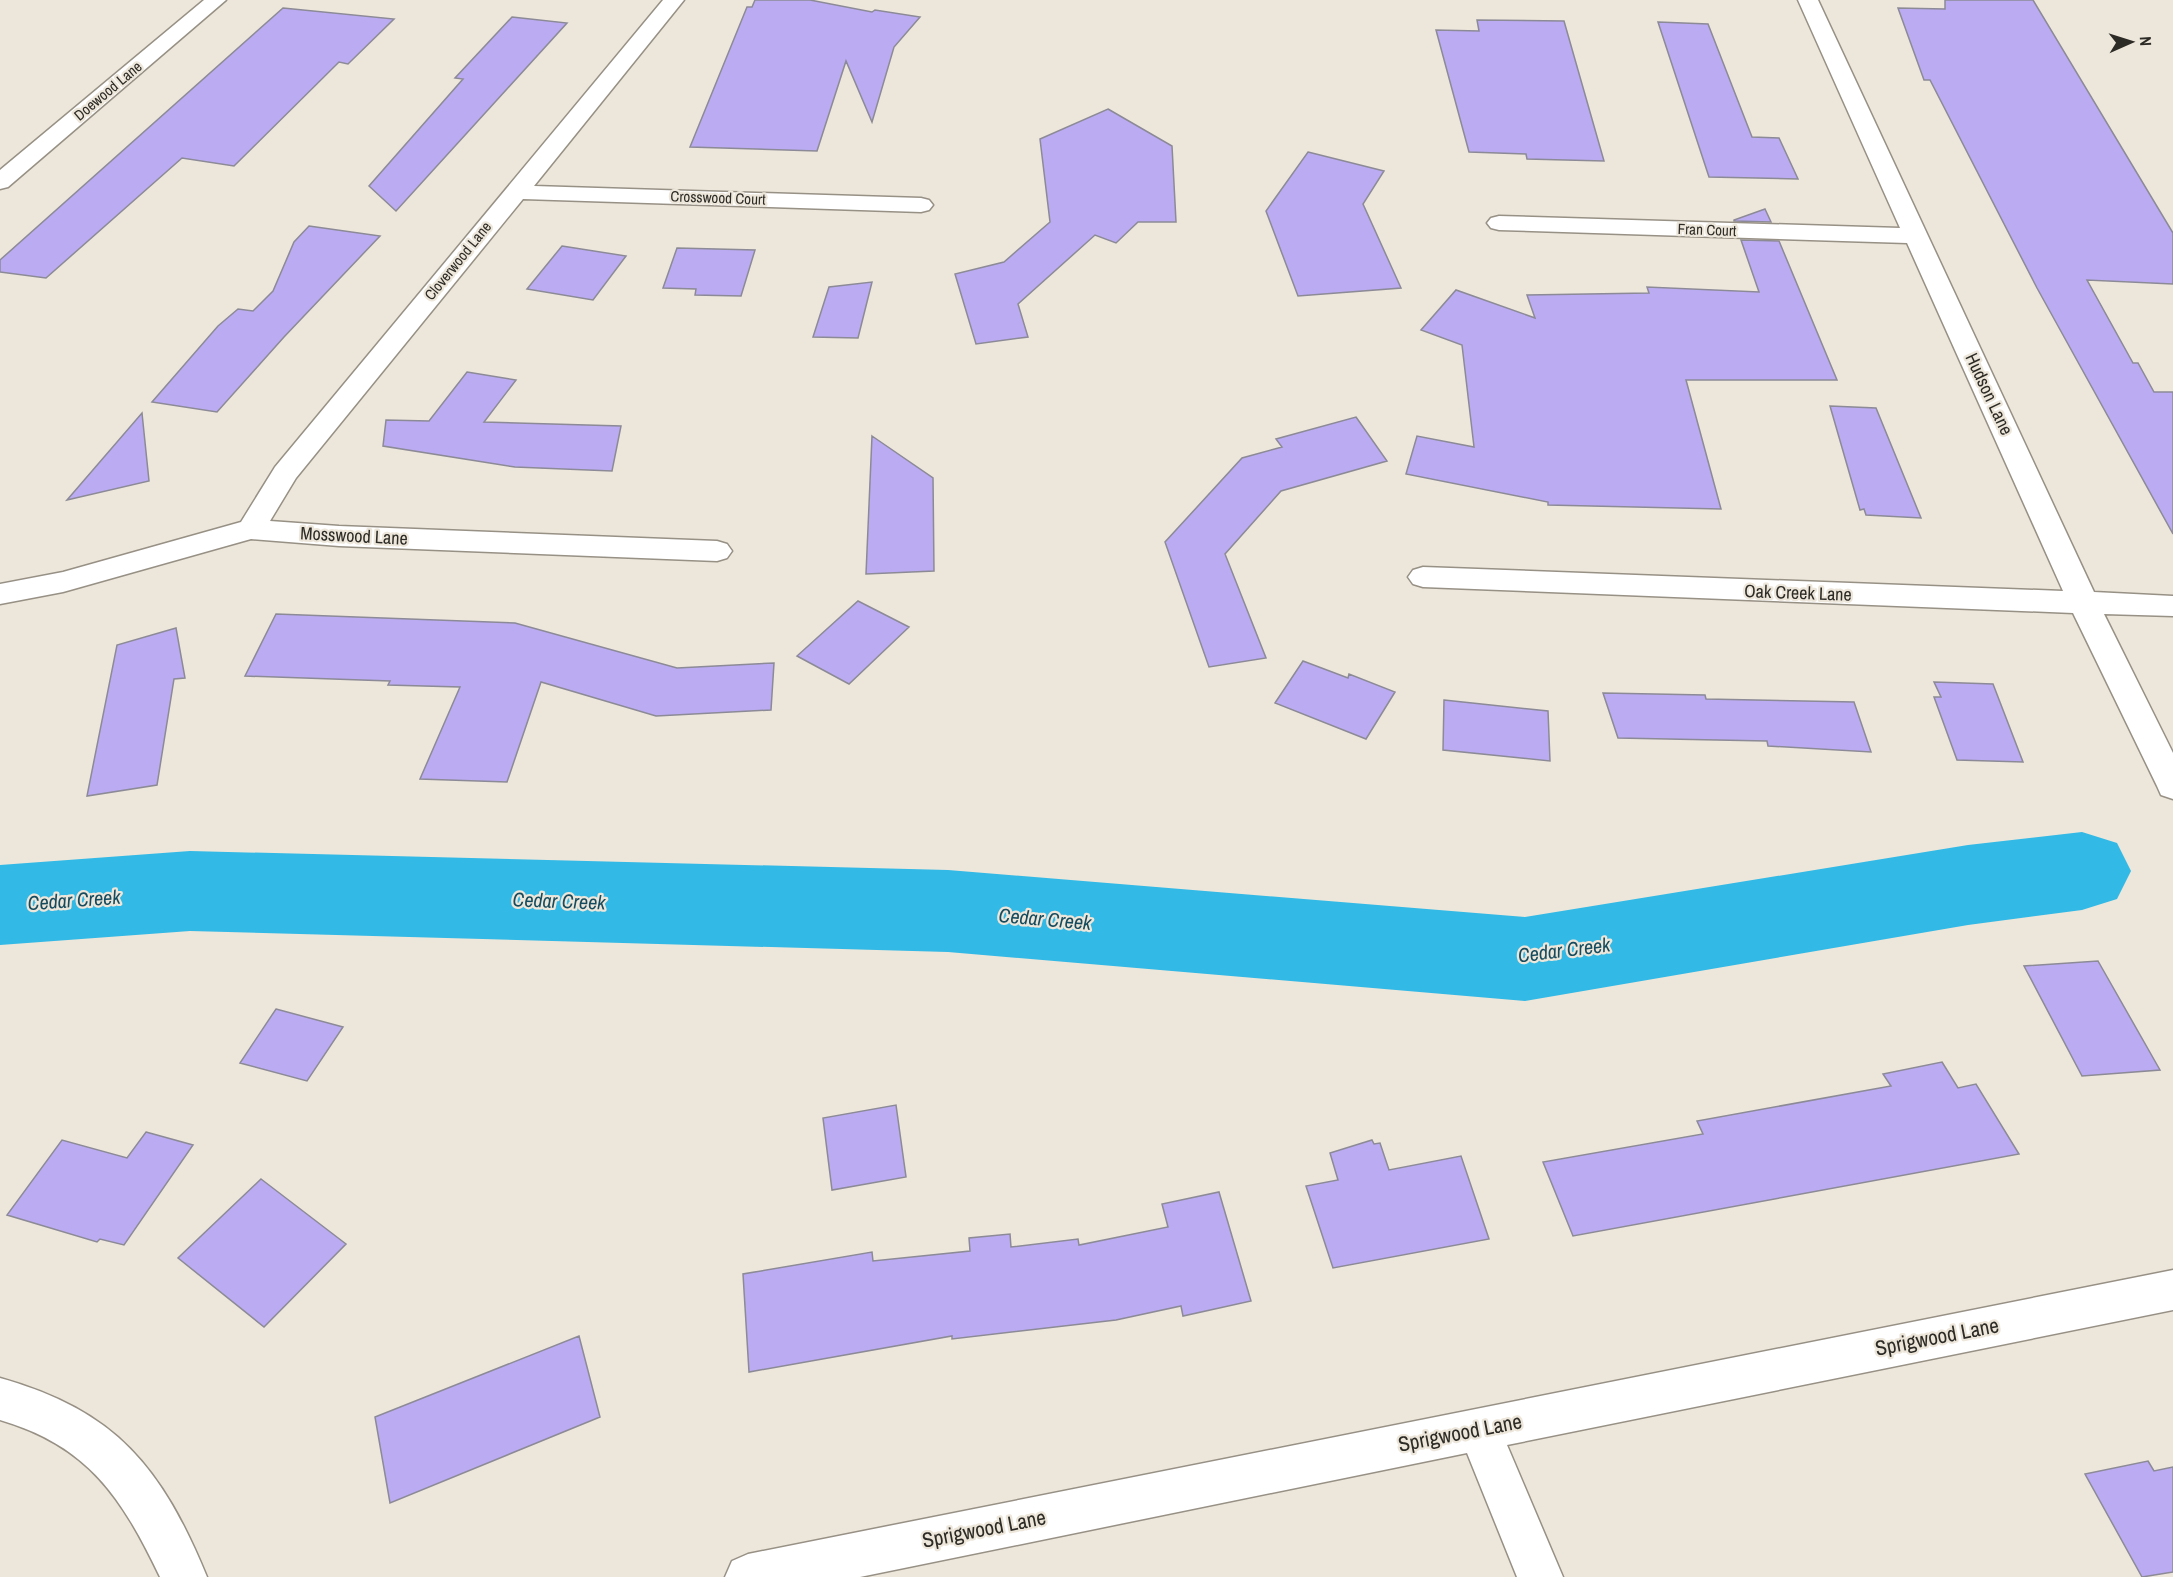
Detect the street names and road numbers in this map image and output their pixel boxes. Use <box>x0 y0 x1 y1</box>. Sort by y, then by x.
street label: Doewood Lane <box>69 56 146 125</box>
street label: Crosswood Court <box>670 185 766 210</box>
street label: Cloverwood Lane <box>419 217 496 304</box>
street label: Fran Court <box>1677 218 1737 241</box>
street label: Hudson Lane <box>1960 349 2019 439</box>
street label: Mosswood Lane <box>300 520 408 551</box>
street label: Oak Creek Lane <box>1744 578 1852 607</box>
street label: Sprigwood Lane <box>1873 1310 2001 1363</box>
street label: Sprigwood Lane <box>1396 1406 1524 1459</box>
street label: Sprigwood Lane <box>920 1502 1048 1555</box>

